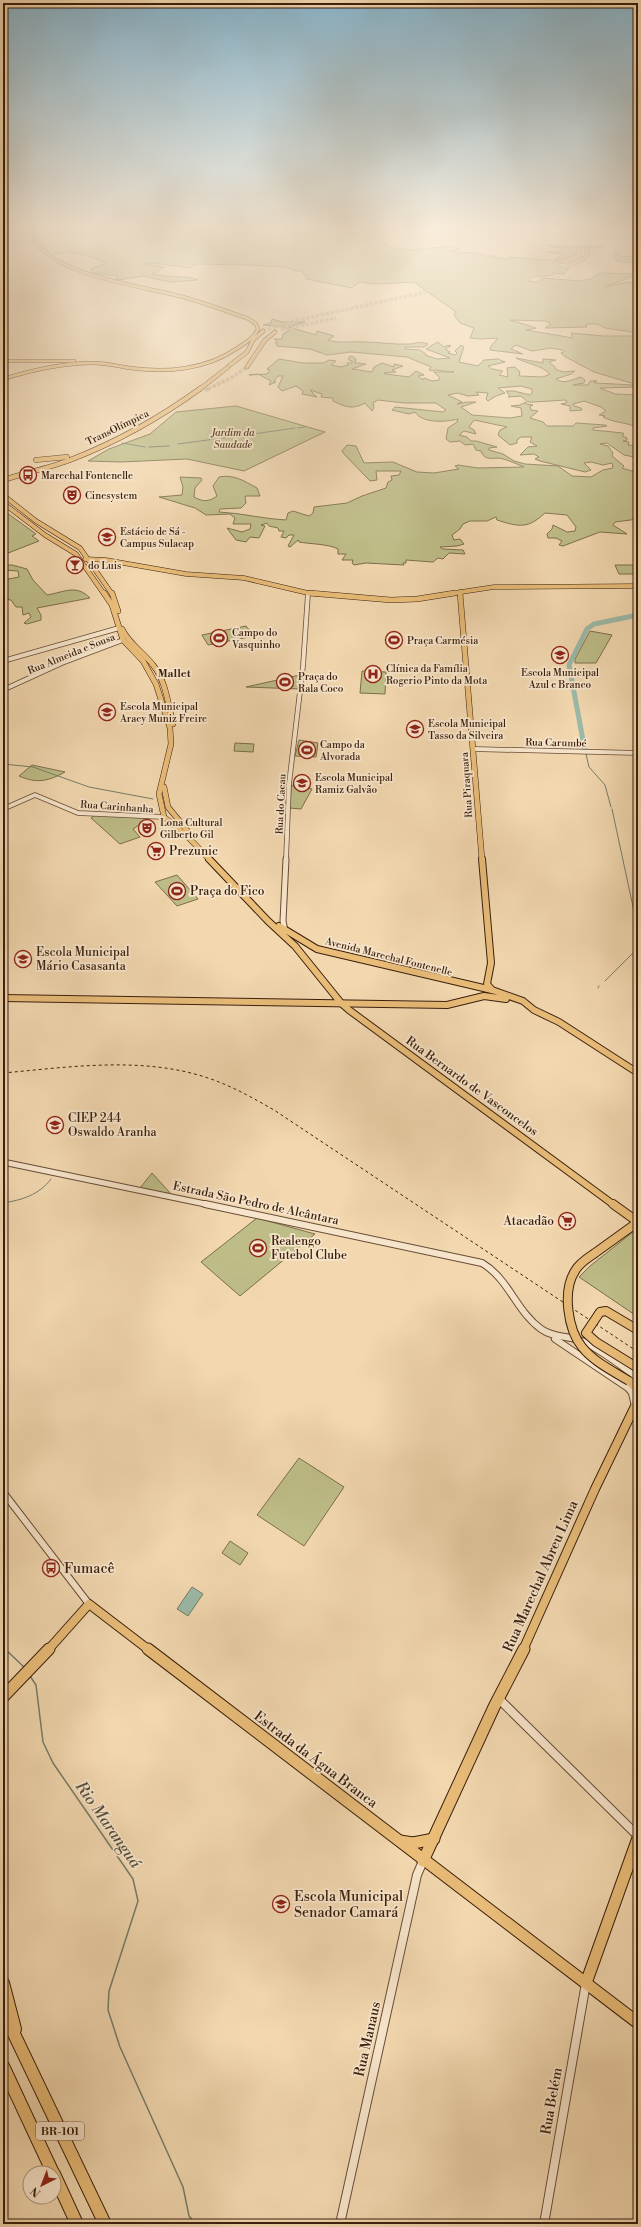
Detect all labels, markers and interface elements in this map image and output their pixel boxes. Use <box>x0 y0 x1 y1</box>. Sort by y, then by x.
street label: TransOlímpica <box>84 407 152 448</box>
park label: Jardim da Saudade <box>210 427 255 451</box>
bus stop icon: Marechal Fontenelle <box>18 465 38 485</box>
place label: Marechal Fontenelle <box>41 470 133 482</box>
theatre icon: Cinesystem <box>62 485 82 505</box>
place label: Cinesystem <box>85 490 138 502</box>
place label: Estácio de Sá - Campus Sulacap <box>120 526 194 550</box>
school or university icon: Estácio de Sá - Campus Sulacap <box>97 527 117 547</box>
bar icon: do Luis <box>65 555 85 575</box>
place label: do Luis <box>88 560 121 572</box>
place label: Campo do Vasquinho <box>231 627 281 651</box>
sports icon: Campo do Vasquinho <box>209 628 229 648</box>
sports icon: Praça Carmésia <box>384 630 404 650</box>
street label: Rua Almeida e Sousa <box>26 631 118 677</box>
place label: Praça Carmésia <box>407 635 479 647</box>
school or university icon: Escola Municipal Azul e Branco <box>550 645 570 665</box>
place label: Clínica da Família Rogerio Pinto da Mota <box>386 663 488 687</box>
hospital icon: Clínica da Família Rogerio Pinto da Mota <box>363 664 383 684</box>
district label: Mallet <box>157 667 191 681</box>
place label: Escola Municipal Azul e Branco <box>521 667 599 691</box>
place label: Praça do Rala Coco <box>298 671 344 695</box>
sports icon: Praça do Rala Coco <box>275 672 295 692</box>
place label: Escola Municipal Aracy Muniz Freire <box>119 701 207 725</box>
school or university icon: Escola Municipal Aracy Muniz Freire <box>97 702 117 722</box>
place label: Escola Municipal Tasso da Silveira <box>428 718 506 742</box>
school or university icon: Escola Municipal Tasso da Silveira <box>405 719 425 739</box>
street label: Rua Carumbé <box>525 736 587 750</box>
place label: Campo da Alvorada <box>319 739 366 763</box>
sports icon: Campo da Alvorada <box>297 740 317 760</box>
street label: Rua Piraquara <box>459 751 475 818</box>
place label: Escola Municipal Ramiz Galvão <box>315 772 393 796</box>
street label: Rua do Cacau <box>273 773 289 835</box>
school or university icon: Escola Municipal Ramiz Galvão <box>292 773 312 793</box>
street label: Rua Carinhanha <box>80 798 155 816</box>
place label: Lona Cultural Gilberto Gil <box>160 817 222 841</box>
theatre icon: Lona Cultural Gilberto Gil <box>137 818 157 838</box>
supermarket icon: Prezunic <box>146 841 166 861</box>
place label: Prezunic <box>169 844 218 859</box>
sports icon: Praça do Fico <box>167 881 187 901</box>
place label: Praça do Fico <box>190 884 265 899</box>
street label: Avenida Marechal Fontenelle <box>323 935 453 979</box>
place label: Escola Municipal Mário Casasanta <box>36 945 130 974</box>
school or university icon: Escola Municipal Mário Casasanta <box>13 949 33 969</box>
street label: Rua Bernardo de Vasconcelos <box>403 1033 541 1139</box>
place label: CIEP 244 Oswaldo Aranha <box>68 1111 158 1140</box>
school or university icon: CIEP 244 Oswaldo Aranha <box>45 1115 65 1135</box>
street label: Estrada São Pedro de Alcântara <box>172 1179 341 1229</box>
supermarket icon: Atacadão <box>557 1211 577 1231</box>
place label: Atacadão <box>502 1214 554 1229</box>
place label: Realengo Futebol Clube <box>271 1234 347 1263</box>
sports icon: Realengo Futebol Clube <box>248 1238 268 1258</box>
street label: Rua Marechal Abreu Lima <box>499 1497 583 1655</box>
bus stop icon: Fumacê <box>41 1558 61 1578</box>
place label: Fumacê <box>64 1560 115 1578</box>
street label: Estrada da Água Branca <box>250 1706 383 1813</box>
water label: Rio Maranguá <box>70 1777 146 1873</box>
place label: Escola Municipal Senador Camará <box>294 1888 403 1922</box>
school or university icon: Escola Municipal Senador Camará <box>271 1894 291 1914</box>
street label: Rua Manaus <box>351 2000 385 2079</box>
street label: Rua Belém <box>537 2066 567 2136</box>
road number: BR-101 <box>36 2122 84 2140</box>
north arrow <box>22 2165 62 2205</box>
text: N <box>28 2183 44 2200</box>

